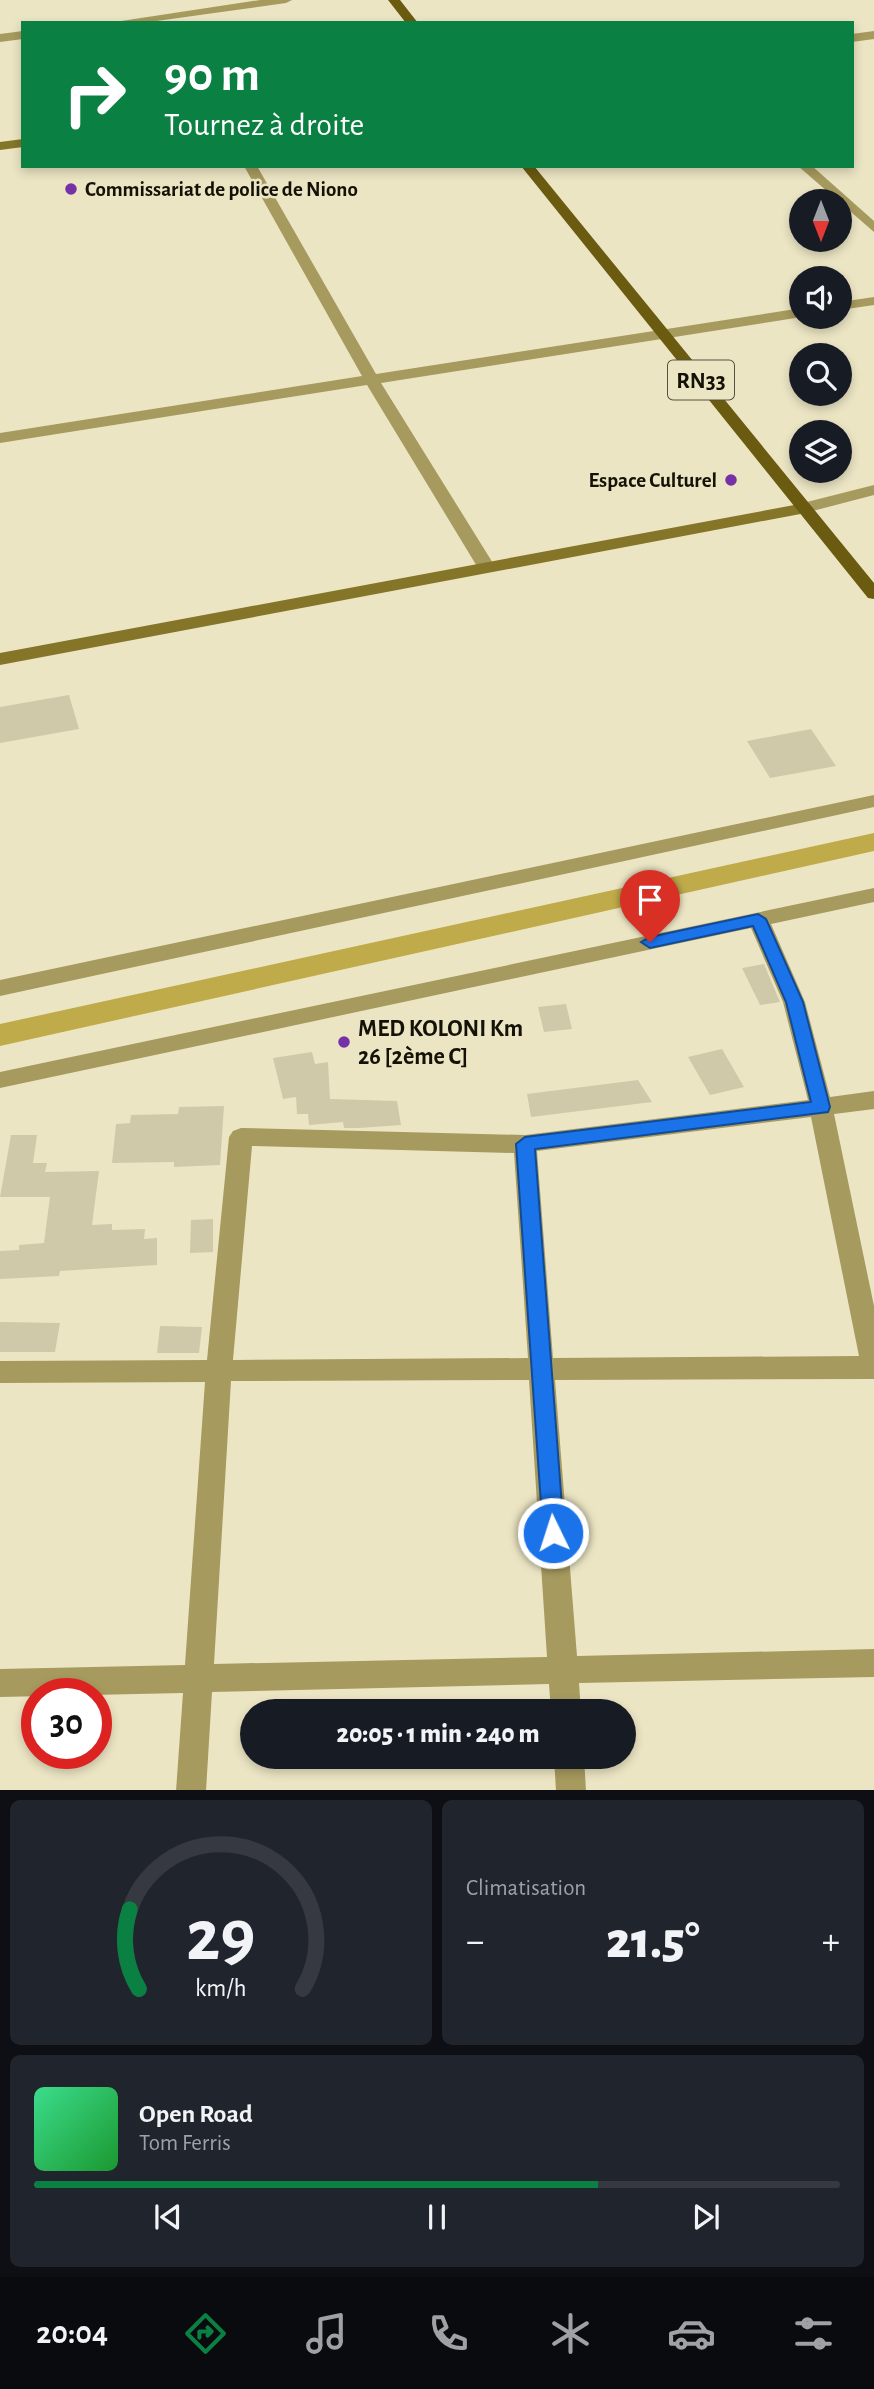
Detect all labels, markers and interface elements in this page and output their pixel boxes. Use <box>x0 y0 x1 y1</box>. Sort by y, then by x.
icon: right <box>49 49 140 140</box>
text: 90 m <box>164 51 260 100</box>
text: Tournez à droite <box>164 109 364 141</box>
place label: Commissariat de police de Niono <box>85 179 358 200</box>
marker: Commissariat de police de Niono <box>63 181 79 197</box>
north arrow <box>789 189 852 252</box>
map controls <box>789 189 852 483</box>
button: sound <box>789 266 852 329</box>
button: search <box>789 343 852 406</box>
road number: RN33 <box>668 360 734 400</box>
button: layers <box>789 420 852 483</box>
place label: Espace Culturel <box>588 470 717 491</box>
marker: Espace Culturel <box>723 472 739 488</box>
pin <box>620 870 680 942</box>
icon: arrive <box>631 881 669 919</box>
place label: MED KOLONI Km 26 [2ème C] <box>358 1017 523 1069</box>
marker: MED KOLONI Km 26 [2ème C] <box>336 1034 352 1050</box>
position arrow <box>516 1496 590 1570</box>
speed limit sign: 30 <box>21 1678 112 1769</box>
text: 20:05 · 1 min · 240 m <box>336 1721 540 1747</box>
text: Climatisation <box>466 1877 586 1900</box>
text: 29 <box>186 1901 256 1974</box>
text: 21.5° <box>606 1915 700 1967</box>
text: − <box>466 1923 484 1961</box>
text: + <box>822 1923 840 1961</box>
text: km/h <box>195 1975 247 2000</box>
text: Open Road <box>139 2101 253 2127</box>
text: Tom Ferris <box>139 2132 231 2155</box>
icon: previous <box>149 2198 187 2236</box>
icon: pause <box>418 2198 456 2236</box>
icon: next <box>687 2198 725 2236</box>
icon: directions <box>181 2309 230 2358</box>
icon: music <box>302 2309 351 2358</box>
icon: phone <box>424 2309 473 2358</box>
icon: climate <box>546 2309 595 2358</box>
icon: car <box>667 2309 716 2358</box>
icon: filters <box>789 2309 838 2358</box>
text: 20:04 <box>36 2317 108 2349</box>

